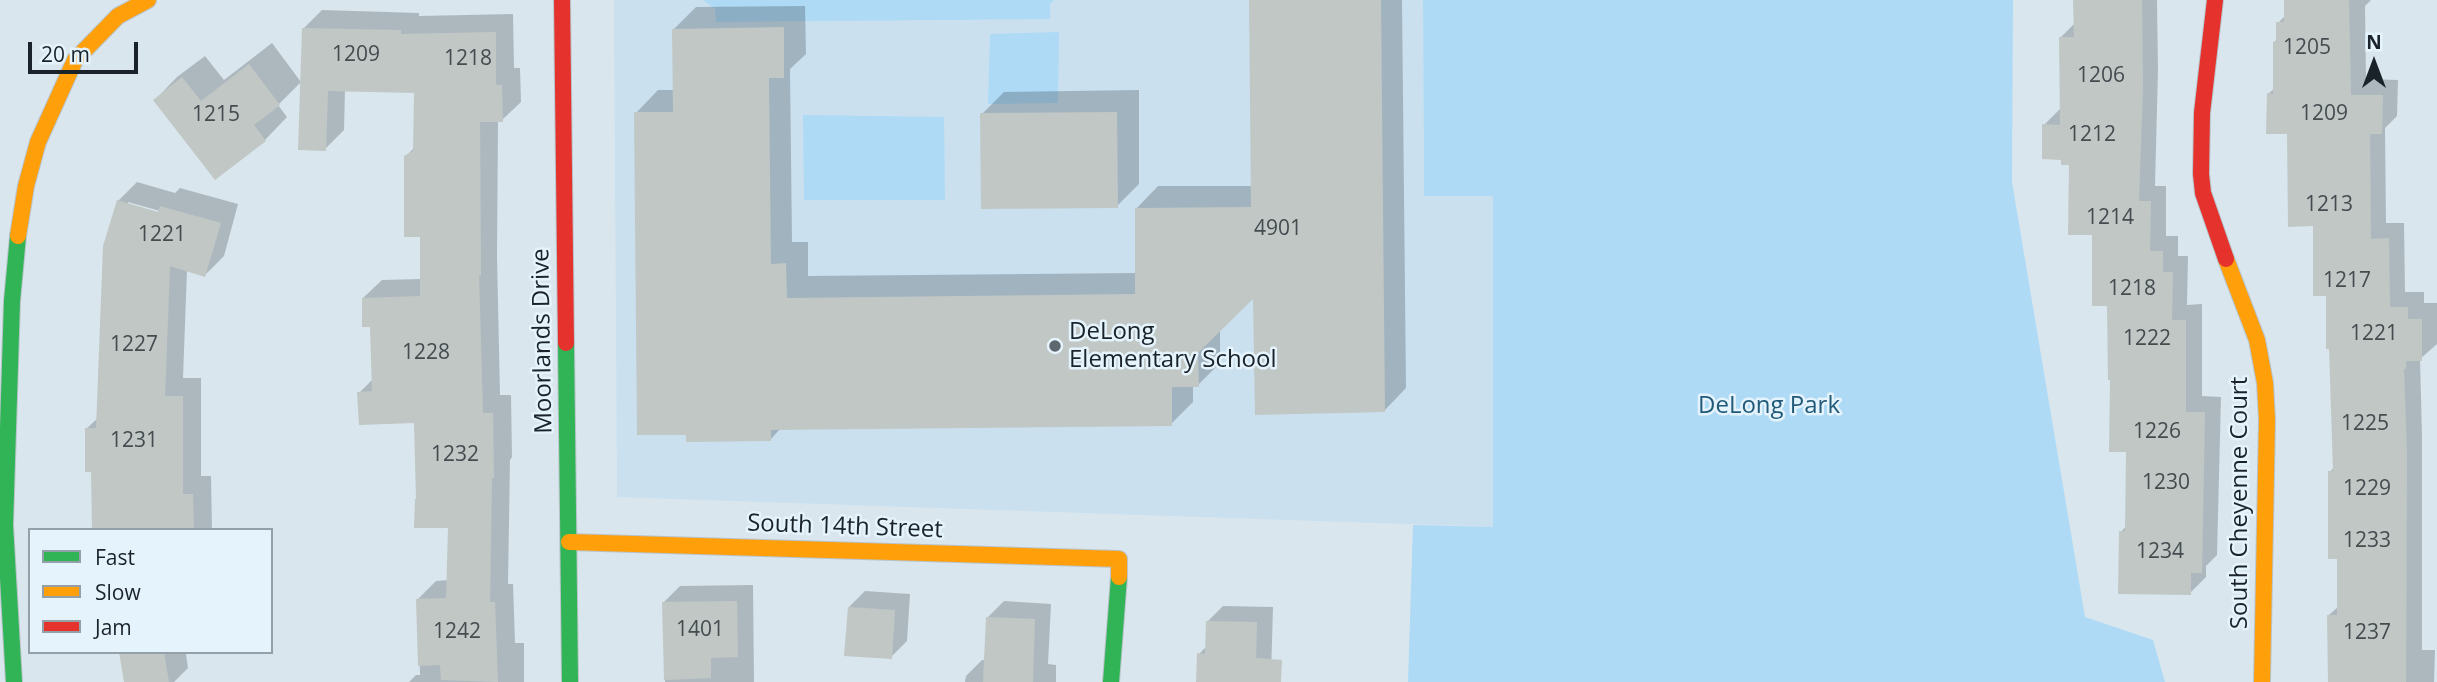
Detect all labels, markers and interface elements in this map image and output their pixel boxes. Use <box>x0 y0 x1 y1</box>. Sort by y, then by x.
scale bar <box>32 28 142 72</box>
north arrow <box>2339 28 2409 98</box>
text: N <box>2366 29 2382 55</box>
house number: 1205 <box>2283 35 2331 61</box>
text: 20 m <box>41 40 90 68</box>
house number: 1209 <box>332 42 380 68</box>
house number: 1218 <box>444 46 492 72</box>
house number: 1206 <box>2077 63 2125 89</box>
house number: 1209 <box>2300 101 2348 127</box>
house number: 1215 <box>192 102 240 128</box>
house number: 1212 <box>2068 122 2116 148</box>
house number: 1213 <box>2305 192 2353 218</box>
house number: 1214 <box>2086 205 2134 231</box>
house number: 4901 <box>1254 216 1302 242</box>
house number: 1221 <box>138 222 186 248</box>
street label: Moorlands Drive <box>527 248 559 434</box>
house number: 1217 <box>2323 268 2371 294</box>
house number: 1218 <box>2108 276 2156 302</box>
place label: DeLong Elementary School <box>1069 318 1277 374</box>
house number: 1221 <box>2350 321 2398 347</box>
house number: 1222 <box>2123 326 2171 352</box>
house number: 1227 <box>110 332 158 358</box>
marker: DeLong Elementary School <box>1047 338 1063 354</box>
house number: 1228 <box>402 340 450 366</box>
street label: South Cheyenne Court <box>2226 377 2254 629</box>
park label: DeLong Park <box>1698 392 1840 420</box>
house number: 1225 <box>2341 411 2389 437</box>
house number: 1226 <box>2133 419 2181 445</box>
house number: 1231 <box>110 428 158 454</box>
house number: 1232 <box>431 442 479 468</box>
house number: 1230 <box>2142 470 2190 496</box>
house number: 1229 <box>2343 476 2391 502</box>
street label: South 14th Street <box>747 509 943 545</box>
legend <box>28 528 273 654</box>
house number: 1233 <box>2343 528 2391 554</box>
house number: 1234 <box>2136 539 2184 565</box>
text: Fast <box>95 543 135 571</box>
text: Slow <box>95 578 141 606</box>
text: Jam <box>95 613 132 641</box>
house number: 1401 <box>676 617 724 643</box>
house number: 1242 <box>433 619 481 645</box>
house number: 1237 <box>2343 620 2391 646</box>

